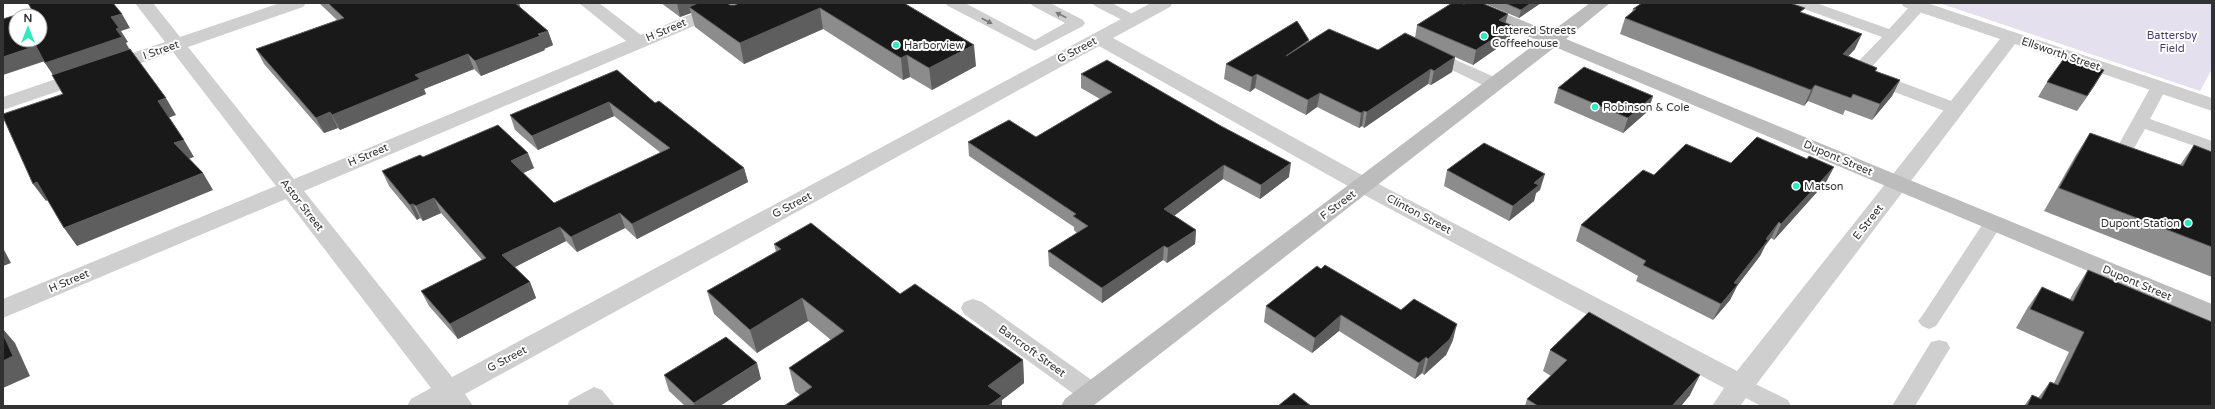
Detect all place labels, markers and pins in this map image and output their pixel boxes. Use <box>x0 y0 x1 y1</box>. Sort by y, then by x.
place label: Lettered Streets Coffeehouse <box>1492 24 1576 50</box>
marker: Lettered Streets Coffeehouse <box>1479 31 1489 41</box>
place label: Harborview <box>904 39 964 52</box>
marker: Harborview <box>891 40 901 50</box>
place label: Robinson & Cole <box>1603 101 1689 114</box>
marker: Robinson & Cole <box>1590 102 1600 112</box>
place label: Matson <box>1804 180 1844 193</box>
marker: Matson <box>1791 181 1801 191</box>
place label: Dupont Station <box>2101 217 2180 230</box>
marker: Dupont Station <box>2183 218 2193 228</box>

